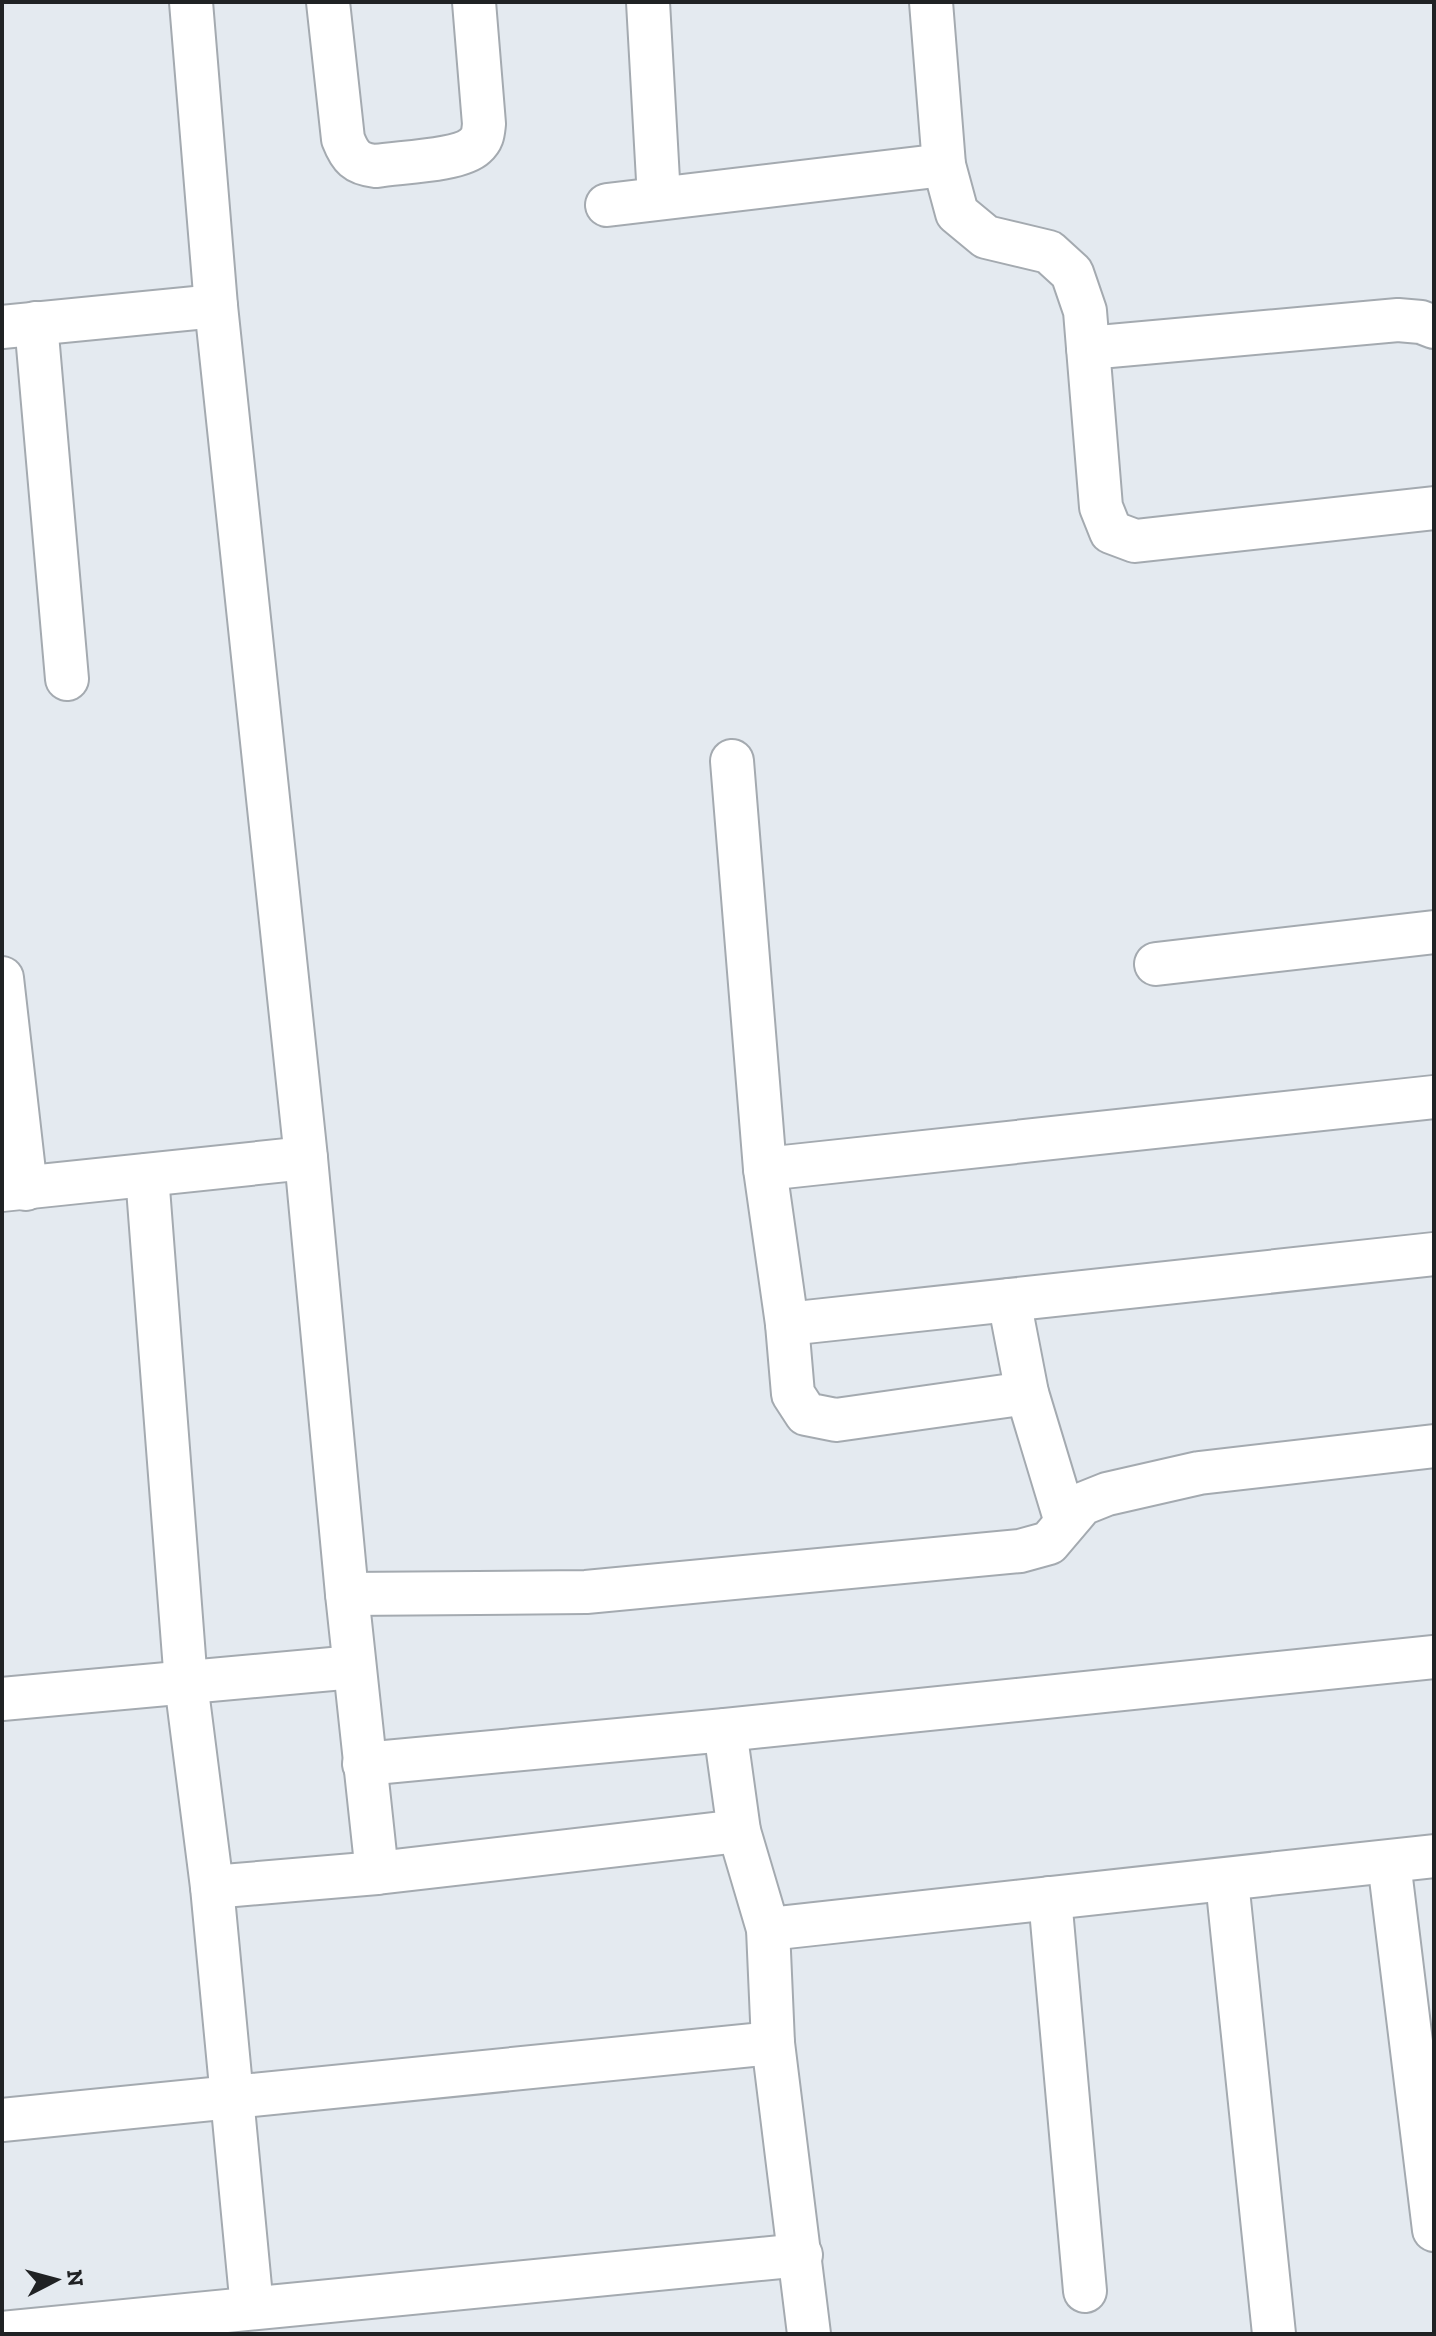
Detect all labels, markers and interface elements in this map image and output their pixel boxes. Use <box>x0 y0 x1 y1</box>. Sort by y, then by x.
north arrow <box>16 2240 96 2320</box>
text: N <box>61 2268 90 2288</box>

